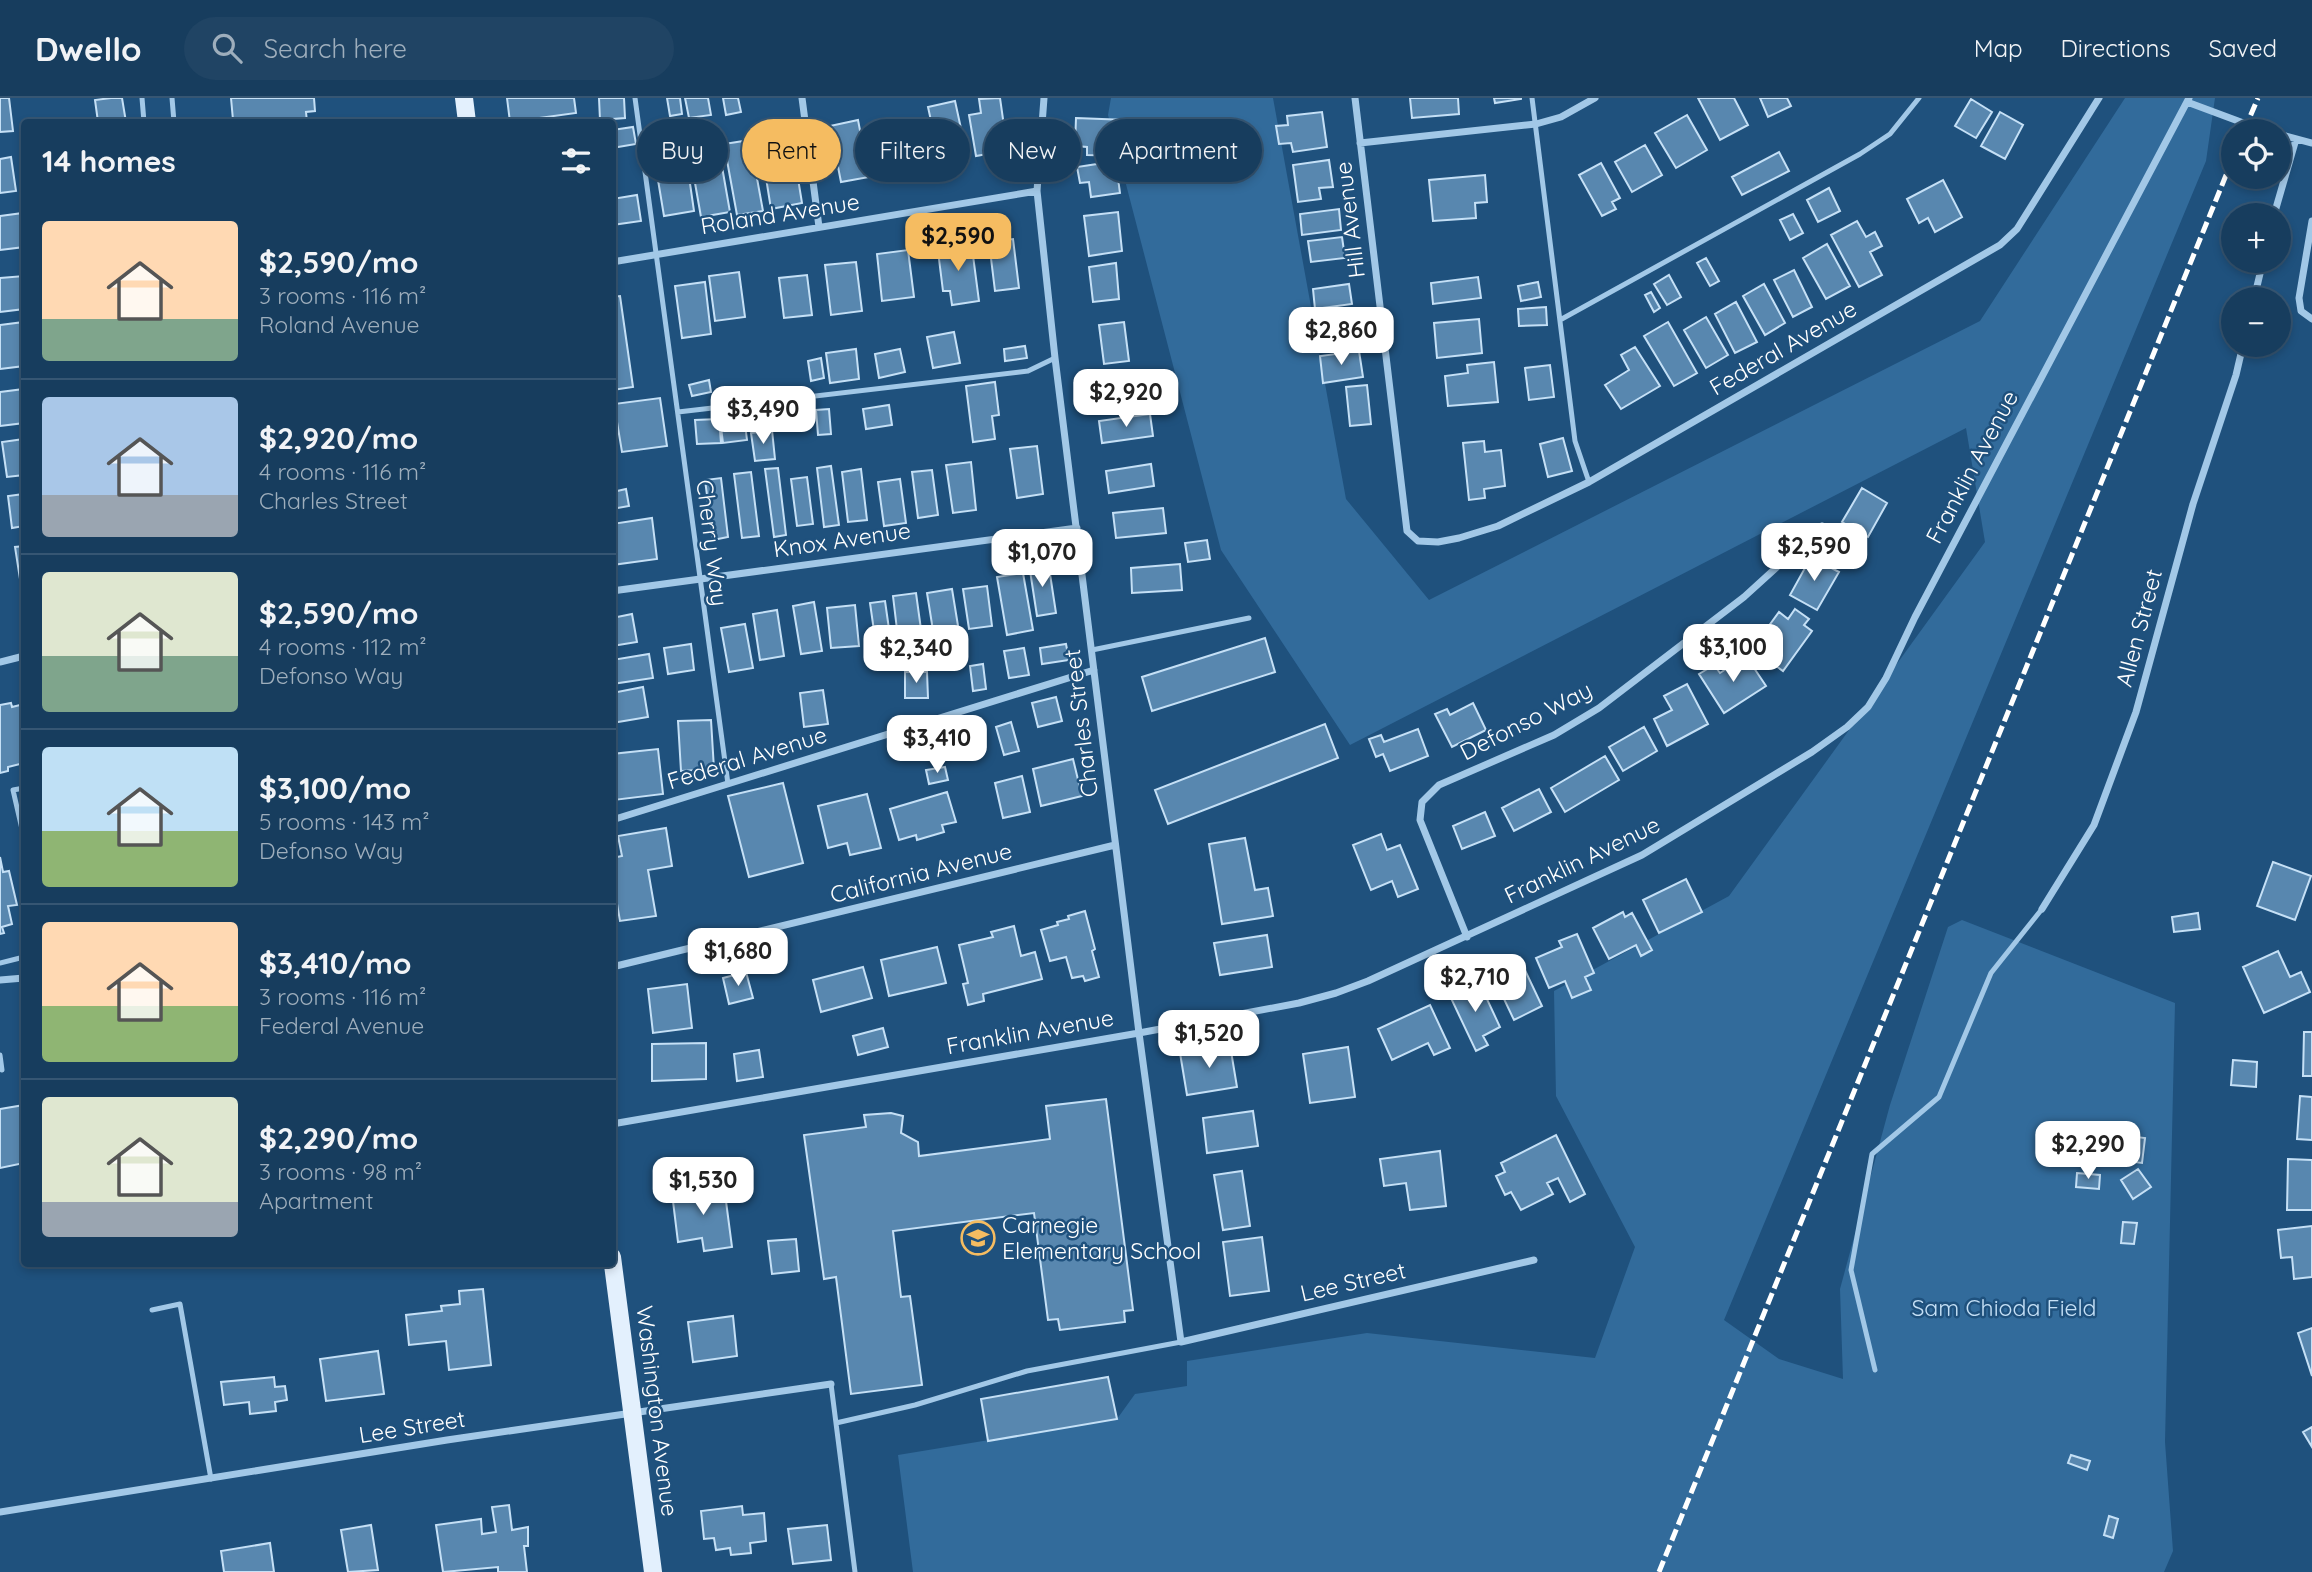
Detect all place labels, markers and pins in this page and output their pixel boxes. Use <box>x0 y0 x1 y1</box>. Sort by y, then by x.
pin: $2,590 <box>901 214 1015 273</box>
pin: $2,860 <box>1284 308 1398 367</box>
pin: $2,920 <box>1069 370 1183 429</box>
pin: $3,490 <box>706 386 820 446</box>
pin: $2,590 <box>1757 524 1871 583</box>
pin: $1,070 <box>985 530 1099 589</box>
pin: $3,100 <box>1676 624 1790 684</box>
pin: $2,340 <box>859 626 973 685</box>
pin: $3,410 <box>880 716 994 775</box>
pin: $1,680 <box>681 928 795 988</box>
pin: $2,710 <box>1418 954 1532 1014</box>
pin: $1,520 <box>1152 1010 1266 1070</box>
pin: $2,290 <box>2031 1122 2145 1181</box>
pin: $1,530 <box>646 1158 760 1217</box>
place label: Carnegie Elementary School <box>1002 1210 1201 1265</box>
school or university icon: Carnegie Elementary School <box>959 1219 997 1257</box>

